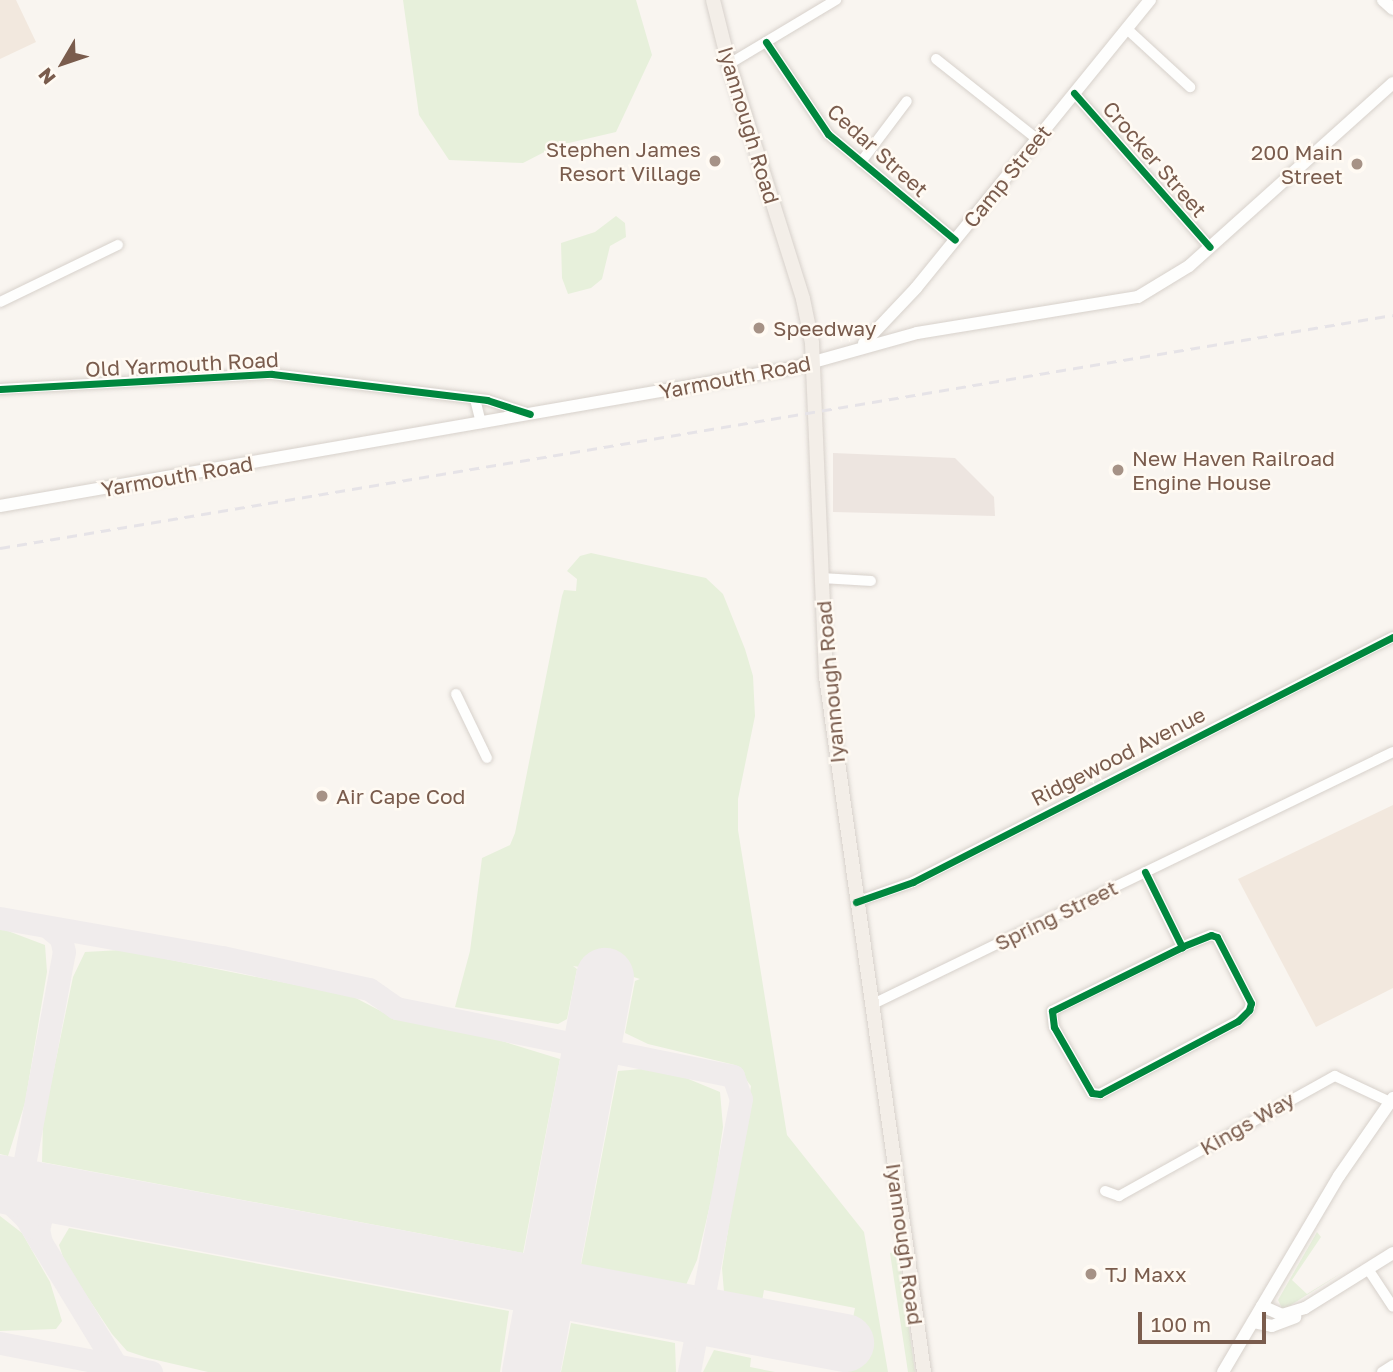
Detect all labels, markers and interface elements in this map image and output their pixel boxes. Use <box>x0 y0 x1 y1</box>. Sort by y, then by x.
north arrow <box>28 28 98 98</box>
street label: Iyannough Road <box>713 43 785 207</box>
text: N <box>33 64 60 89</box>
street label: Crocker Street <box>1098 96 1212 222</box>
street label: Cedar Street <box>822 98 934 202</box>
street label: Camp Street <box>958 119 1056 233</box>
place label: Stephen James Resort Village <box>546 136 701 186</box>
place label: 200 Main Street <box>1251 139 1343 189</box>
marker: Stephen James Resort Village <box>707 153 723 169</box>
marker: 200 Main Street <box>1349 156 1365 172</box>
place label: Speedway <box>773 315 876 341</box>
marker: Speedway <box>751 320 767 336</box>
street label: Old Yarmouth Road <box>85 346 279 382</box>
street label: Yarmouth Road <box>657 350 813 404</box>
place label: New Haven Railroad Engine House <box>1132 445 1335 495</box>
street label: Yarmouth Road <box>99 450 255 502</box>
marker: New Haven Railroad Engine House <box>1110 462 1126 478</box>
street label: Iyannough Road <box>810 600 850 764</box>
street label: Ridgewood Avenue <box>1027 701 1209 811</box>
place label: Air Cape Cod <box>336 783 465 809</box>
marker: Air Cape Cod <box>314 788 330 804</box>
street label: Spring Street <box>991 874 1121 956</box>
street label: Kings Way <box>1195 1086 1299 1160</box>
street label: Iyannough Road <box>881 1161 929 1327</box>
place label: TJ Maxx <box>1105 1261 1186 1287</box>
marker: TJ Maxx <box>1083 1266 1099 1282</box>
scale bar <box>1141 1298 1269 1342</box>
text: 100 m <box>1151 1311 1211 1337</box>

